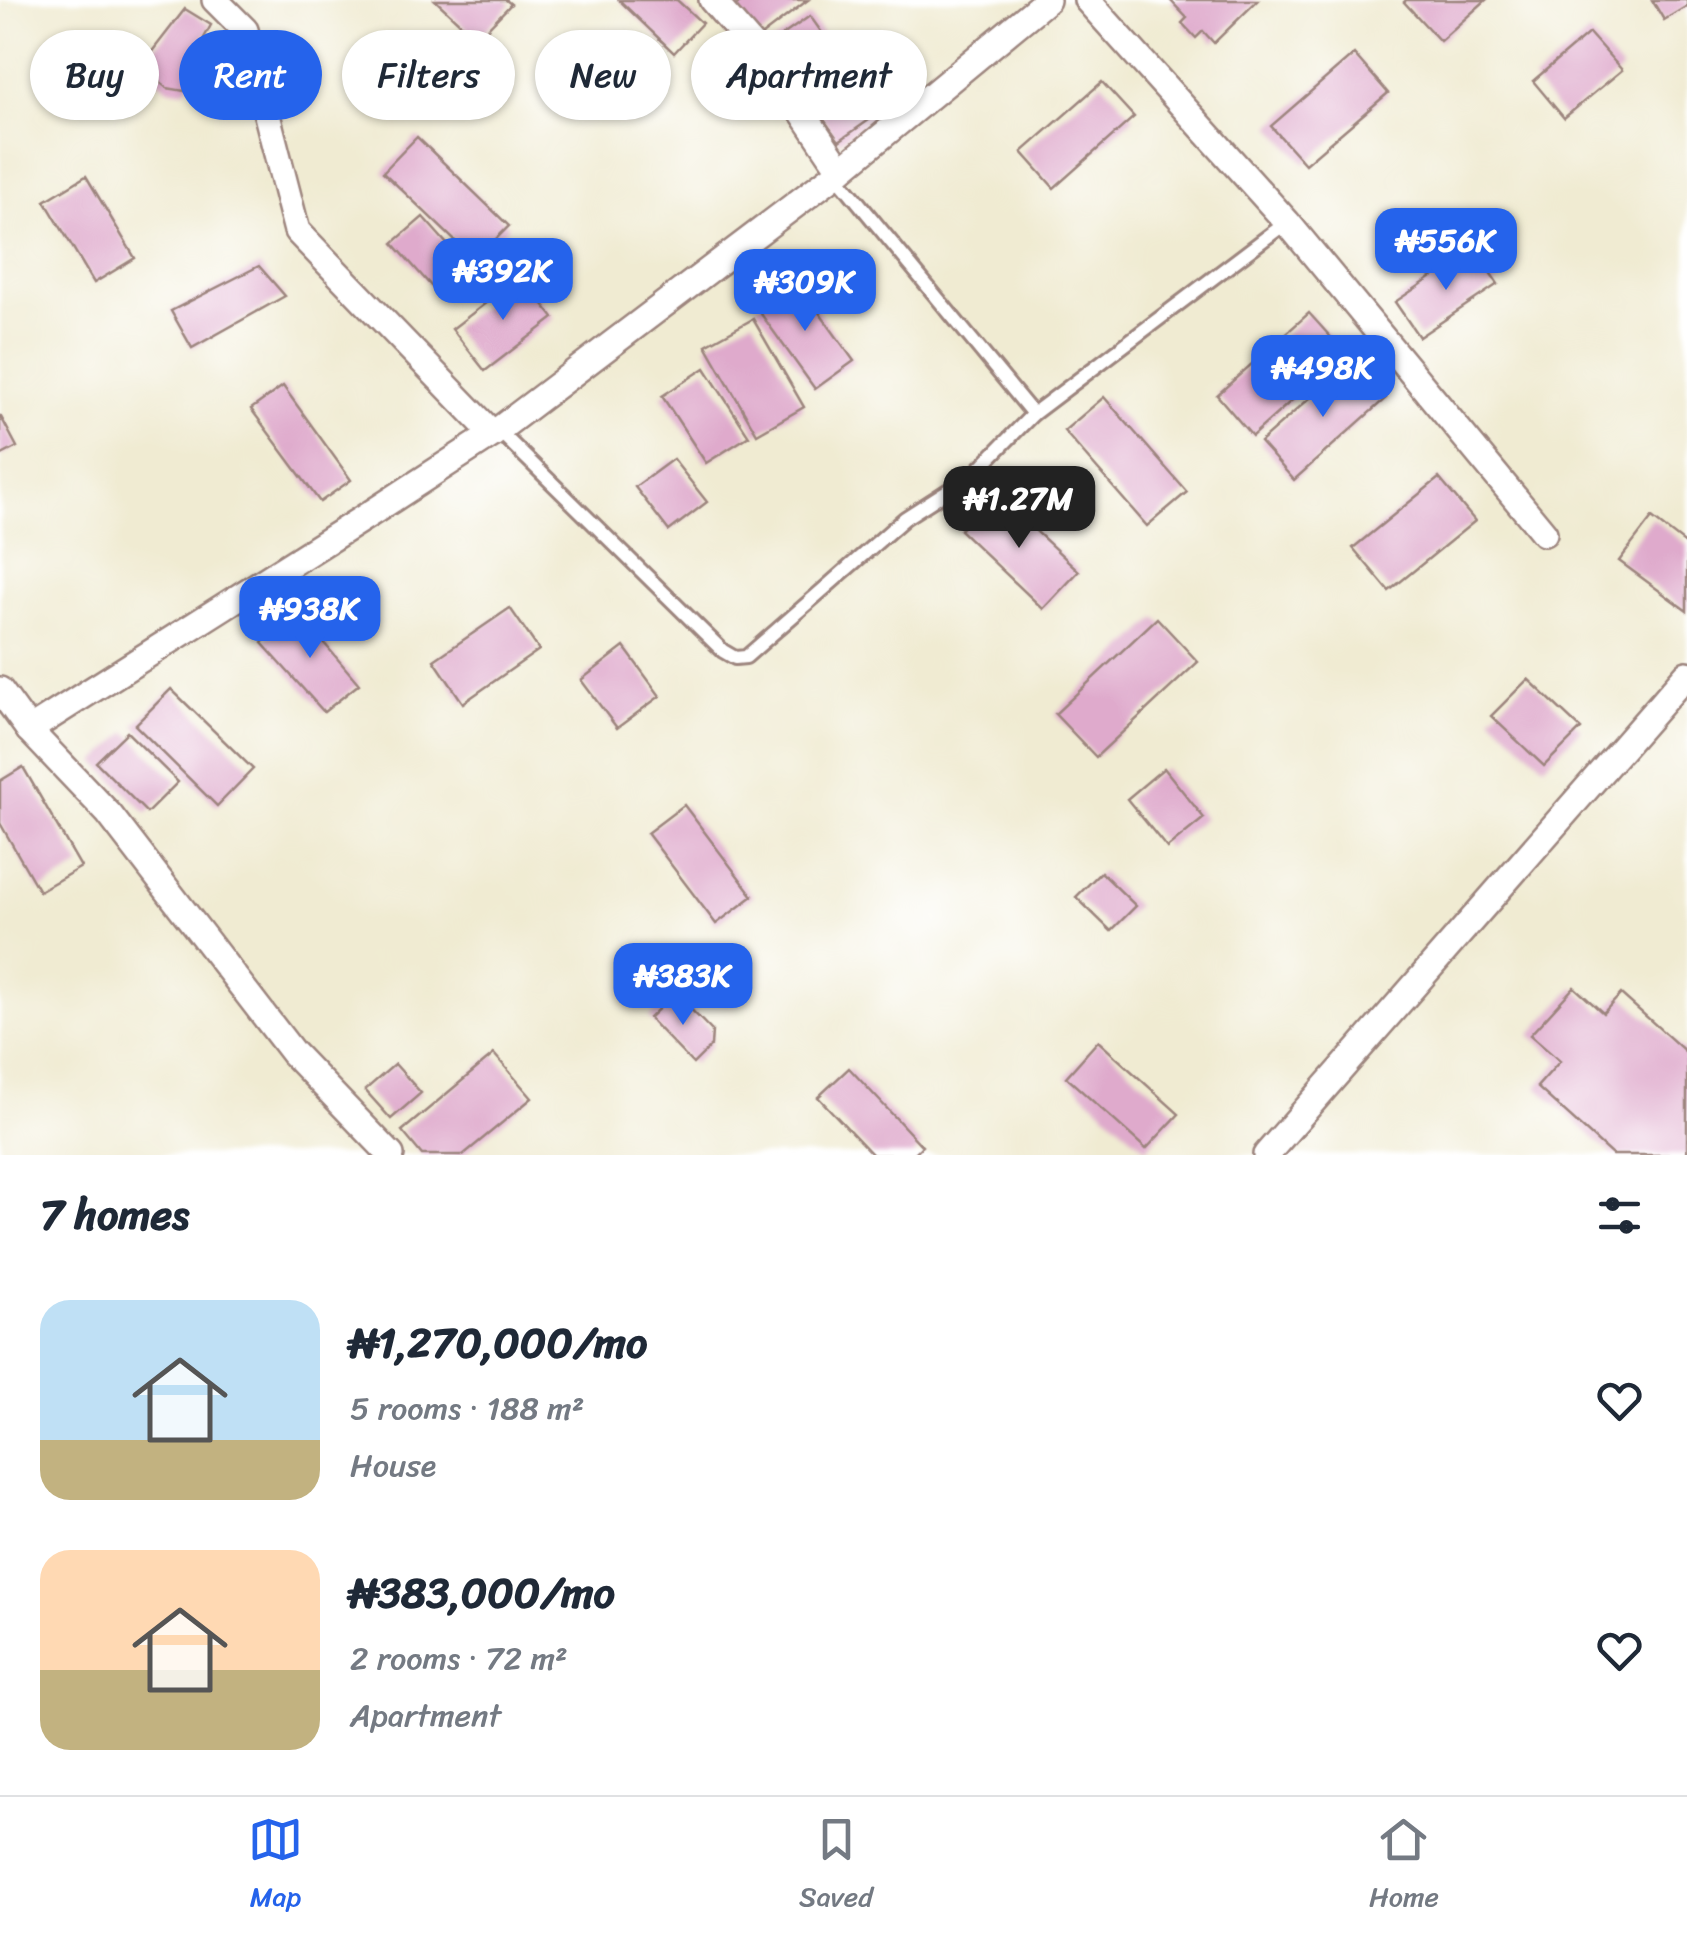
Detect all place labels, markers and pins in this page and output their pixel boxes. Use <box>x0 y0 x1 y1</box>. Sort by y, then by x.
pin: ₦556K <box>1376 208 1516 293</box>
pin: ₦392K <box>433 238 573 323</box>
pin: ₦309K <box>735 249 875 334</box>
pin: ₦498K <box>1253 335 1393 420</box>
pin: ₦1.27M <box>938 466 1100 551</box>
pin: ₦938K <box>240 576 380 661</box>
pin: ₦383K <box>613 943 753 1028</box>

